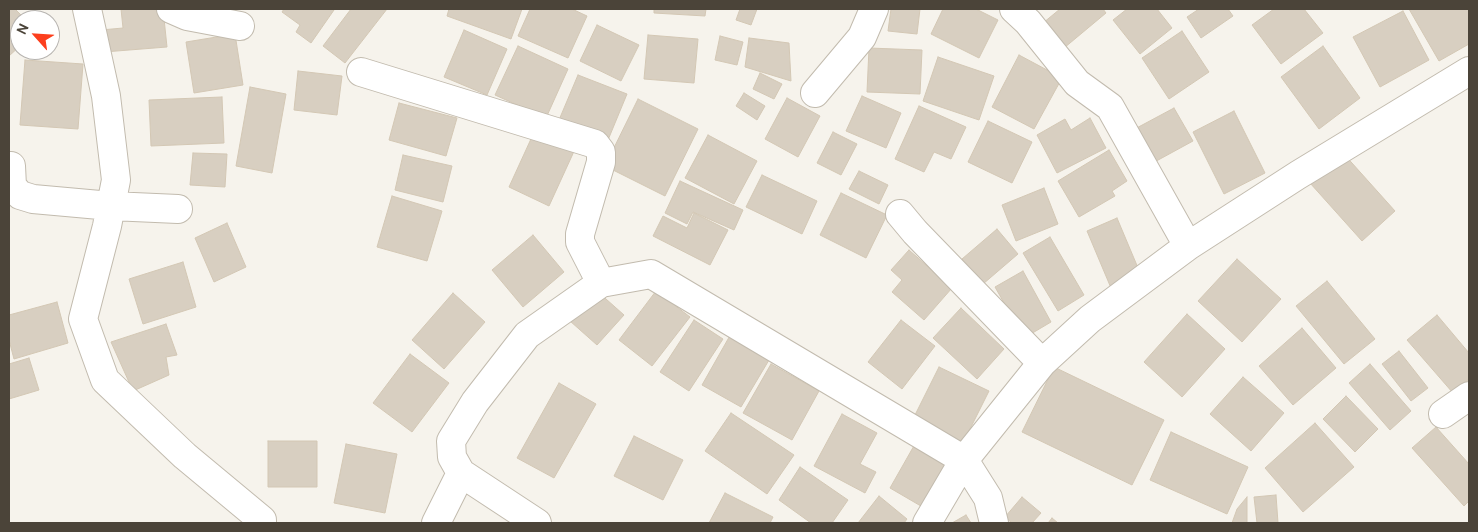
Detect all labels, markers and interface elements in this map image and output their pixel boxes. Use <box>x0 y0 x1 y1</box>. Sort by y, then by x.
north arrow <box>10 10 60 60</box>
text: N <box>12 20 33 37</box>

